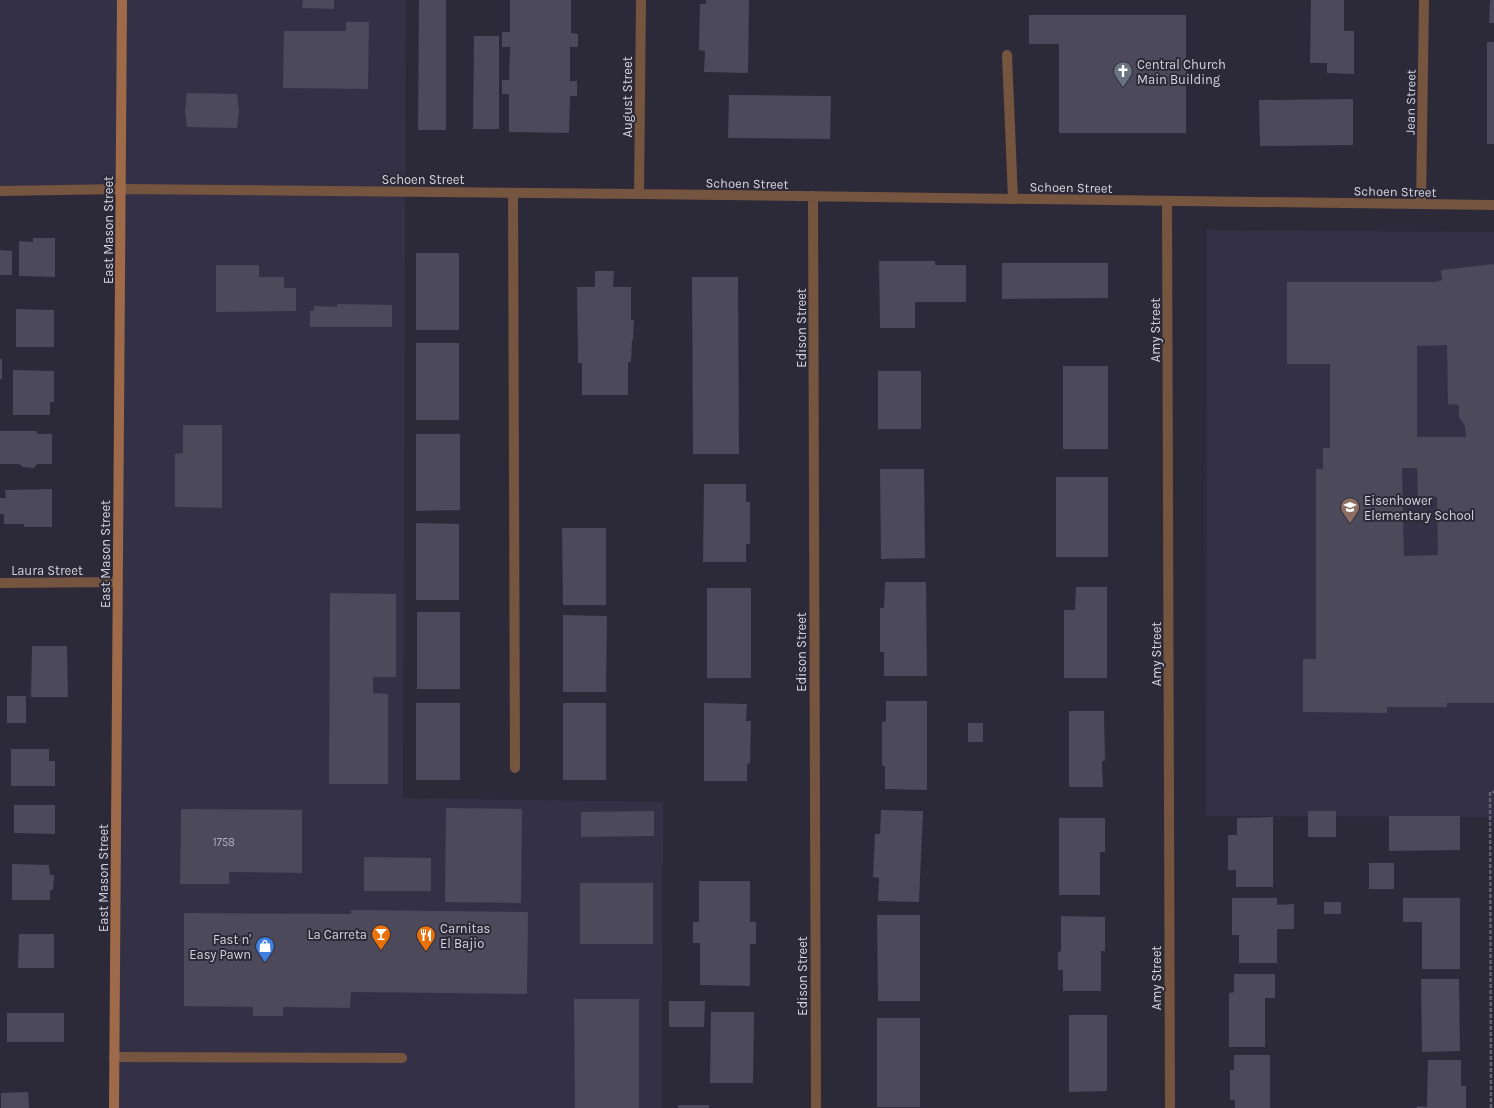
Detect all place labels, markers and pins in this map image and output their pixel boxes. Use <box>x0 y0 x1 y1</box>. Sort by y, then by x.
place label: Central Church Main Building <box>1137 57 1226 87</box>
church icon: Central Church Main Building <box>1112 60 1134 88</box>
place label: Eisenhower Elementary School <box>1364 493 1474 523</box>
school or university icon: Eisenhower Elementary School <box>1339 496 1361 524</box>
place label: Carnitas El Bajio <box>440 921 491 951</box>
bar icon: La Carreta <box>370 923 392 951</box>
restaurant icon: Carnitas El Bajio <box>415 924 437 952</box>
place label: La Carreta <box>307 927 367 942</box>
place label: Fast n' Easy Pawn <box>189 932 251 962</box>
shop icon: Fast n' Easy Pawn <box>254 935 276 963</box>

